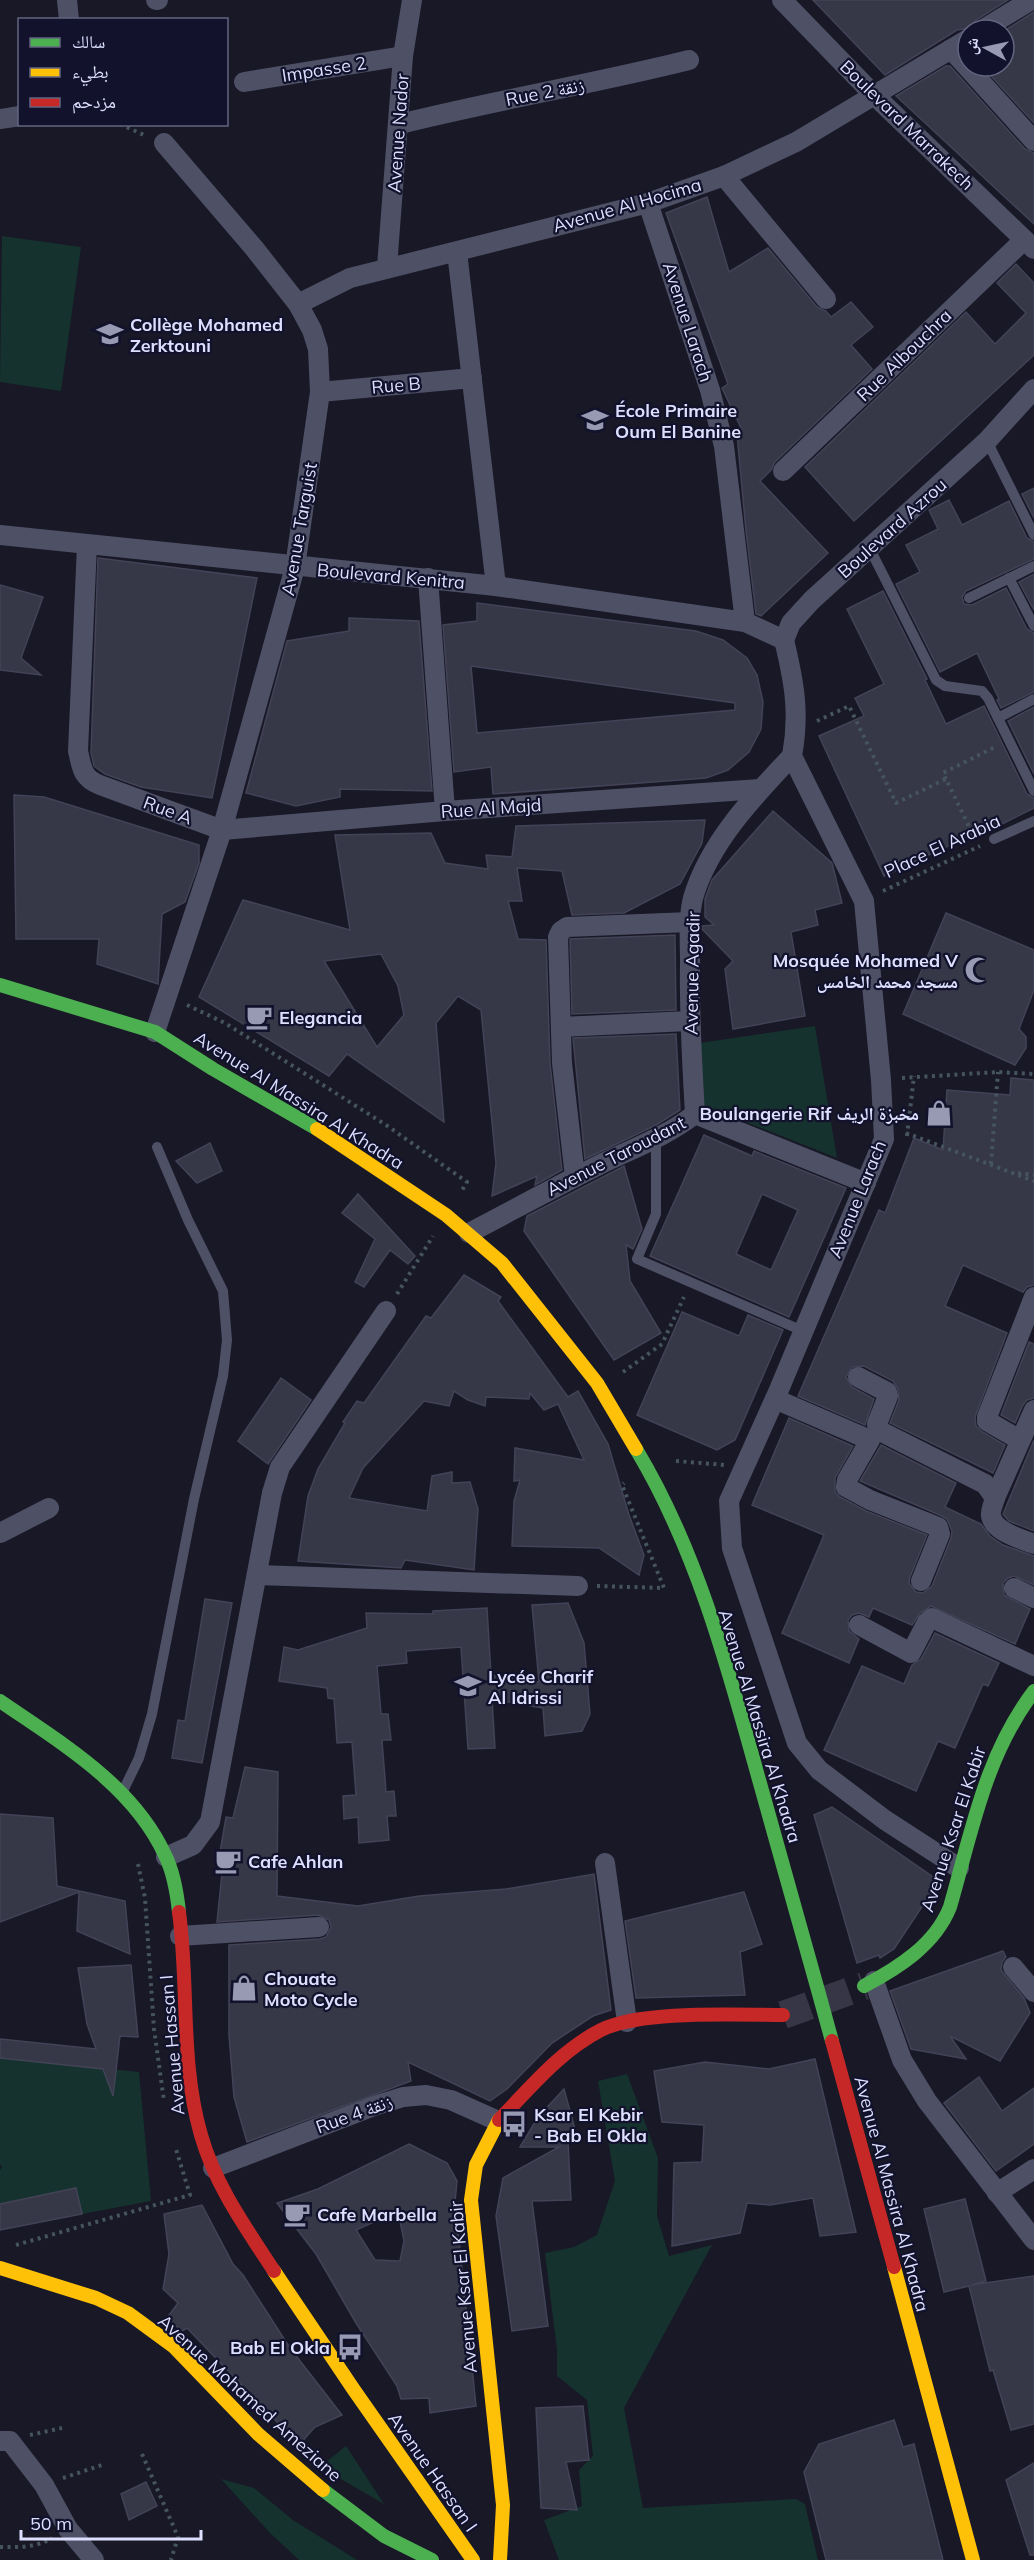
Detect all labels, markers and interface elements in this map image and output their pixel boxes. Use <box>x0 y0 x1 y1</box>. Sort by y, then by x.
legend <box>18 18 228 126</box>
north arrow <box>956 18 1016 78</box>
text: سالك <box>72 30 105 53</box>
text: ش <box>960 36 982 56</box>
street label: Impasse 2 <box>280 51 368 87</box>
street label: Boulevard Marrakech <box>835 55 979 195</box>
text: بطيء <box>72 60 109 87</box>
street label: Avenue Nador <box>382 72 414 193</box>
street label: Rue 2 زنقة <box>504 73 586 111</box>
text: مزدحم <box>72 90 116 114</box>
street label: Avenue Al Hocima <box>550 173 704 237</box>
street label: Avenue Larach <box>658 259 718 385</box>
street label: Rue Albouchra <box>852 304 956 406</box>
place label: Collège Mohamed Zerktouni <box>130 313 283 357</box>
school or university icon: Collège Mohamed Zerktouni <box>95 319 125 349</box>
street label: Rue B <box>370 371 422 399</box>
place label: École Primaire Oum El Banine <box>615 399 741 443</box>
school or university icon: École Primaire Oum El Banine <box>580 405 610 435</box>
street label: Avenue Targuist <box>276 461 322 597</box>
street label: Boulevard Azrou <box>833 473 951 583</box>
street label: Boulevard Kenitra <box>316 558 466 594</box>
street label: Rue A <box>140 791 196 829</box>
street label: Rue Al Majd <box>440 793 542 823</box>
street label: Place El Arabia <box>880 809 1004 883</box>
street label: Avenue Agadir <box>679 910 705 1035</box>
place label: Mosquée Mohamed V مسجد محمد الخامس <box>773 949 959 993</box>
mosque icon: Mosquée Mohamed V مسجد محمد الخامس <box>963 955 993 985</box>
cafe icon: Elegancia <box>244 1002 274 1032</box>
place label: Elegancia <box>279 1006 362 1029</box>
street label: Avenue Al Massira Al Khadra <box>190 1026 408 1174</box>
shop icon: Boulangerie Rif مخبزة الريف <box>924 1098 954 1128</box>
place label: Boulangerie Rif مخبزة الريف <box>699 1102 919 1125</box>
street label: Avenue Taroudant <box>543 1111 689 1201</box>
street label: Avenue Larach <box>823 1137 891 1261</box>
street label: Avenue Al Massira Al Khadra <box>713 1606 807 1846</box>
place label: Lycée Charif Al Idrissi <box>488 1665 594 1709</box>
school or university icon: Lycée Charif Al Idrissi <box>453 1671 483 1701</box>
street label: Avenue Ksar El Kabir <box>915 1743 991 1915</box>
cafe icon: Cafe Ahlan <box>213 1846 243 1876</box>
place label: Cafe Ahlan <box>248 1850 343 1873</box>
place label: Chouate Moto Cycle <box>264 1967 358 2011</box>
shop icon: Chouate Moto Cycle <box>229 1973 259 2003</box>
street label: Avenue Hassan I <box>154 1974 190 2116</box>
street label: Avenue Al Massira Al Khadra <box>849 2074 935 2314</box>
street label: Rue 4 زنقة <box>313 2090 395 2138</box>
place label: Ksar El Kebir - Bab El Okla <box>534 2103 647 2147</box>
bus stop icon: Ksar El Kebir - Bab El Okla <box>499 2109 529 2139</box>
cafe icon: Cafe Marbella <box>282 2199 312 2229</box>
street label: Avenue Ksar El Kabir <box>444 2199 482 2374</box>
place label: Cafe Marbella <box>317 2203 437 2226</box>
street label: Avenue Mohamed Ameziane <box>153 2309 347 2487</box>
bus stop icon: Bab El Okla <box>335 2332 365 2362</box>
place label: Bab El Okla <box>230 2336 330 2359</box>
street label: Avenue Hassan I <box>383 2408 483 2536</box>
scale bar <box>21 2503 201 2541</box>
text: 50 m <box>30 2512 72 2535</box>

